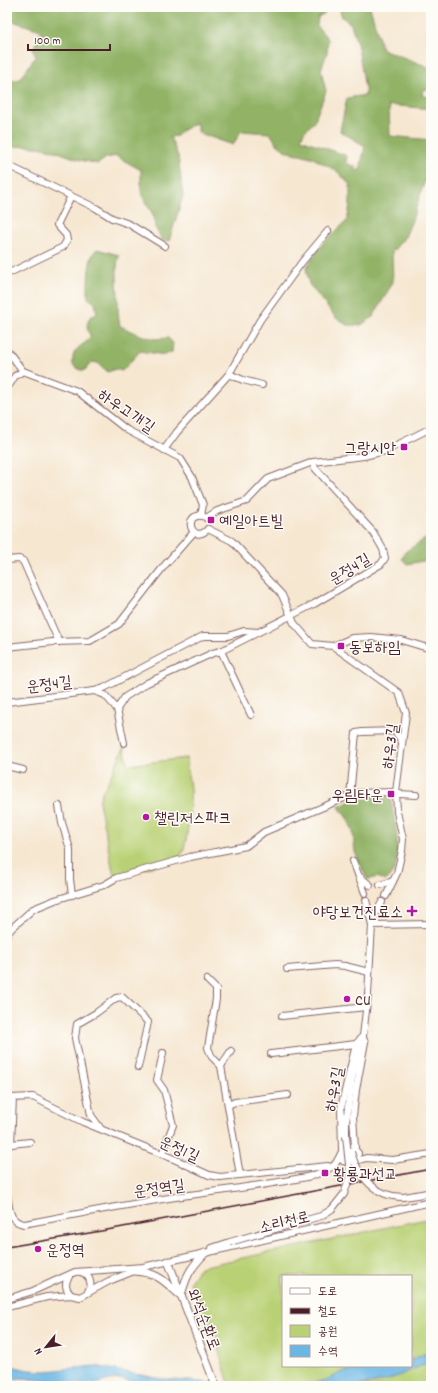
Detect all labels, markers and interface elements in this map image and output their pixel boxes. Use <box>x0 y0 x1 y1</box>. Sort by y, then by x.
scale bar <box>28 26 110 52</box>
text: 100 m <box>34 33 61 50</box>
street label: 하우고개길 <box>92 385 159 440</box>
place label: 그랑시안 <box>345 438 396 461</box>
marker: 그랑시안 <box>399 442 409 452</box>
place label: 예일아트빌 <box>219 511 284 534</box>
marker: 예일아트빌 <box>206 515 216 525</box>
street label: 운정4길 <box>325 549 376 592</box>
place label: 동보하임 <box>349 637 401 660</box>
marker: 동보하임 <box>336 641 346 651</box>
street label: 운정4길 <box>25 671 73 700</box>
street label: 하우3길 <box>377 722 406 770</box>
place label: 우림타운 <box>332 785 383 808</box>
marker: 우림타운 <box>386 789 396 799</box>
place label: 챌린저스파크 <box>154 808 231 831</box>
marker: 챌린저스파크 <box>141 812 151 822</box>
place label: 야당보건진료소 <box>313 902 403 925</box>
marker: 야당보건진료소 <box>406 905 418 917</box>
place label: CU <box>355 990 371 1013</box>
marker: CU <box>342 994 352 1004</box>
street label: 하우3길 <box>320 1065 351 1114</box>
street label: 운정1길 <box>155 1131 203 1169</box>
place label: 황룡과선교 <box>333 1164 397 1187</box>
marker: 황룡과선교 <box>320 1168 330 1178</box>
street label: 운정역길 <box>132 1174 187 1204</box>
street label: 소리천로 <box>257 1206 312 1240</box>
place label: 운정역 <box>46 1240 85 1263</box>
marker: 운정역 <box>33 1244 43 1254</box>
legend <box>282 1275 412 1367</box>
text: 도로 <box>318 1284 337 1301</box>
street label: 와석순환로 <box>180 1286 225 1354</box>
text: 철도 <box>318 1304 337 1321</box>
text: 공원 <box>318 1324 337 1341</box>
north arrow <box>26 1327 66 1367</box>
text: N <box>31 1344 47 1357</box>
text: 수역 <box>318 1344 338 1361</box>

